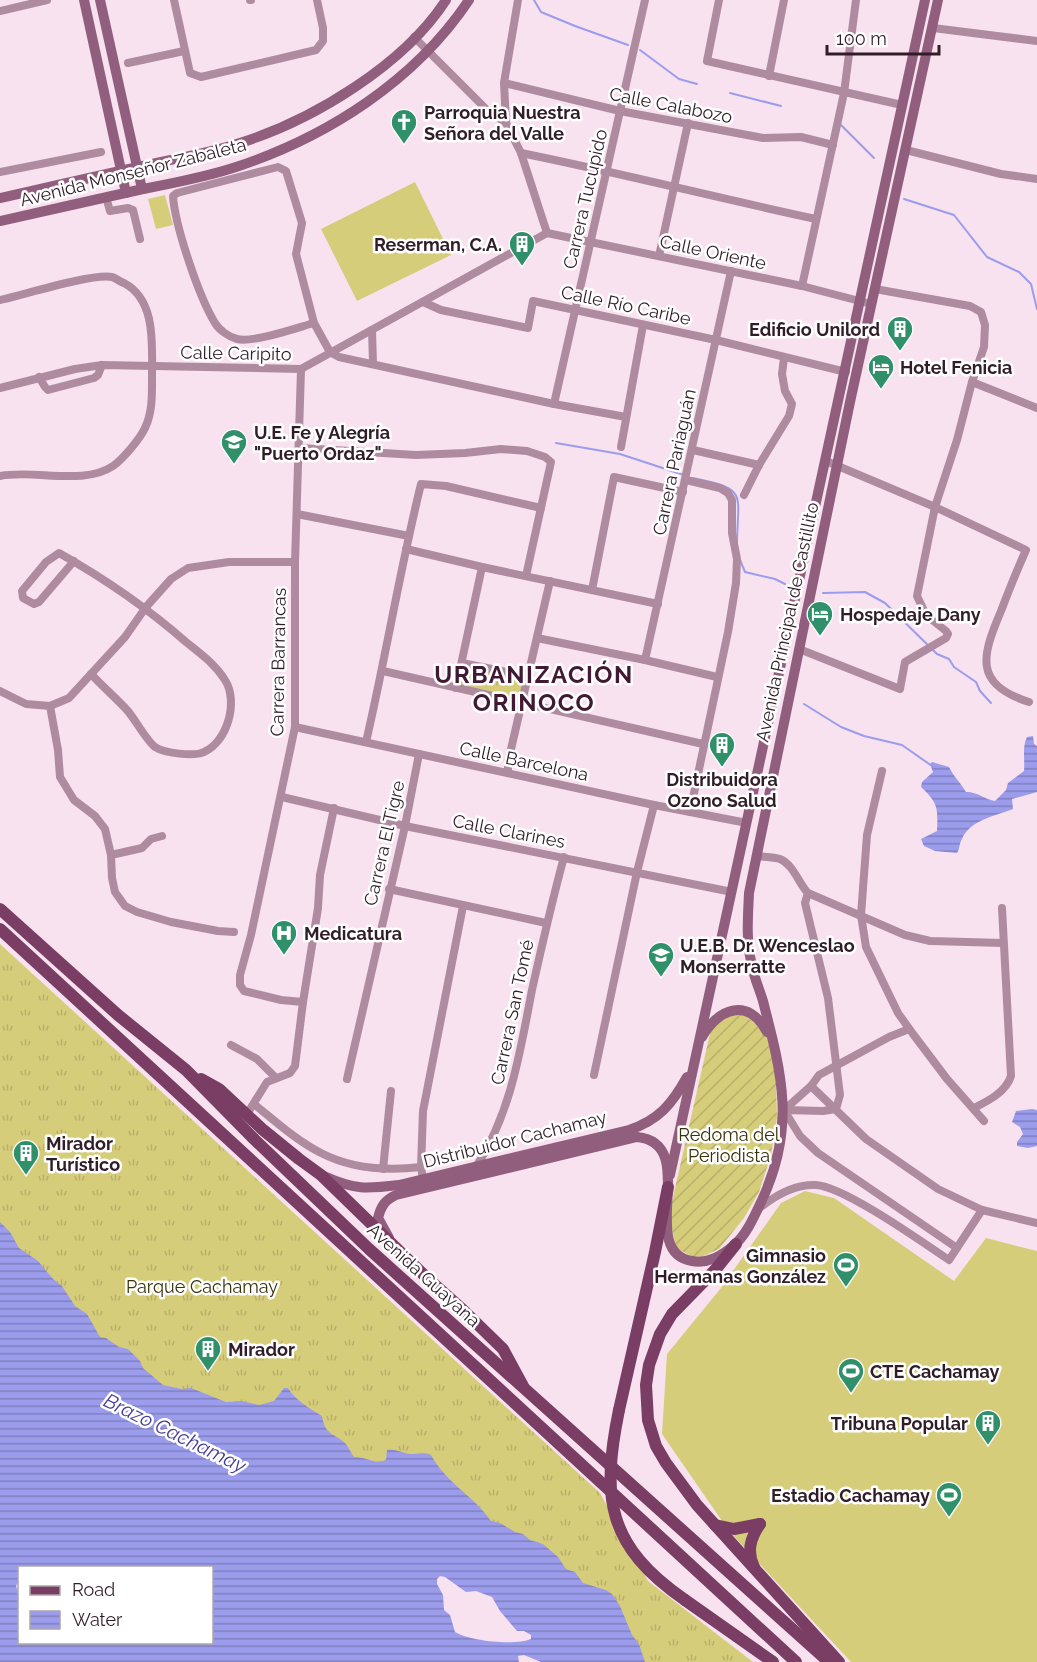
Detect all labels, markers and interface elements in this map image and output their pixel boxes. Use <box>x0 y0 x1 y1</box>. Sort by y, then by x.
scale bar <box>827 18 940 56</box>
text: 100 m <box>836 28 887 49</box>
street label: Calle Calabozo <box>608 83 735 127</box>
place label: Parroquia Nuestra Señora del Valle <box>424 102 581 144</box>
church icon: Parroquia Nuestra Señora del Valle <box>389 107 419 145</box>
street label: Carrera Tucupido <box>559 127 611 271</box>
street label: Avenida Monseñor Zabaleta <box>18 134 248 210</box>
building icon: Reserman, C.A. <box>507 229 537 267</box>
street label: Calle Oriente <box>658 230 769 274</box>
place label: Reserman, C.A. <box>374 234 502 255</box>
street label: Calle Río Caribe <box>559 281 693 329</box>
building icon: Edificio Unilord <box>885 314 915 352</box>
place label: Edificio Unilord <box>749 319 880 340</box>
street label: Calle Caripito <box>180 342 292 364</box>
hotel icon: Hotel Fenicia <box>866 352 896 390</box>
place label: Hotel Fenicia <box>900 357 1012 378</box>
street label: Carrera Pariaguán <box>648 387 700 537</box>
place label: U.E. Fe y Alegría "Puerto Ordaz" <box>254 422 390 464</box>
school or university icon: U.E. Fe y Alegría "Puerto Ordaz" <box>219 427 249 465</box>
street label: Avenida Principal de Castillito <box>751 500 823 744</box>
street label: Carrera Barrancas <box>266 587 290 737</box>
hotel icon: Hospedaje Dany <box>805 599 835 637</box>
place label: Hospedaje Dany <box>840 604 981 625</box>
district label: URBANIZACIÓN ORINOCO <box>434 660 634 717</box>
building icon: Distribuidora Ozono Salud <box>707 730 737 768</box>
street label: Calle Barcelona <box>458 737 590 785</box>
place label: Distribuidora Ozono Salud <box>666 769 778 811</box>
street label: Carrera El Tigre <box>359 778 409 908</box>
street label: Calle Clarines <box>451 810 567 852</box>
hospital icon: Medicatura <box>269 918 299 956</box>
place label: Medicatura <box>304 923 402 944</box>
place label: U.E.B. Dr. Wenceslao Monserratte <box>680 935 855 977</box>
street label: Carrera San Tomé <box>486 937 538 1086</box>
school or university icon: U.E.B. Dr. Wenceslao Monserratte <box>646 940 676 978</box>
street label: Distribuidor Cachamay <box>421 1106 609 1172</box>
park label: Redoma del Periodista <box>678 1124 780 1166</box>
place label: Mirador Turístico <box>46 1133 120 1175</box>
building icon: Mirador Turístico <box>11 1138 41 1176</box>
street label: Avenida Guayana <box>363 1219 485 1331</box>
place label: Gimnasio Hermanas González <box>654 1245 826 1287</box>
sports icon: Gimnasio Hermanas González <box>831 1250 861 1288</box>
park label: Parque Cachamay <box>126 1276 278 1297</box>
building icon: Mirador <box>193 1334 223 1372</box>
place label: Mirador <box>228 1339 295 1360</box>
sports icon: CTE Cachamay <box>836 1356 866 1394</box>
place label: CTE Cachamay <box>870 1361 999 1382</box>
water label: Brazo Cachamay <box>100 1388 251 1478</box>
building icon: Tribuna Popular <box>973 1408 1003 1446</box>
place label: Tribuna Popular <box>831 1413 968 1434</box>
sports icon: Estadio Cachamay <box>934 1480 964 1518</box>
place label: Estadio Cachamay <box>771 1485 930 1506</box>
legend <box>18 1566 213 1644</box>
text: Road <box>72 1579 115 1600</box>
text: Water <box>72 1609 123 1630</box>

